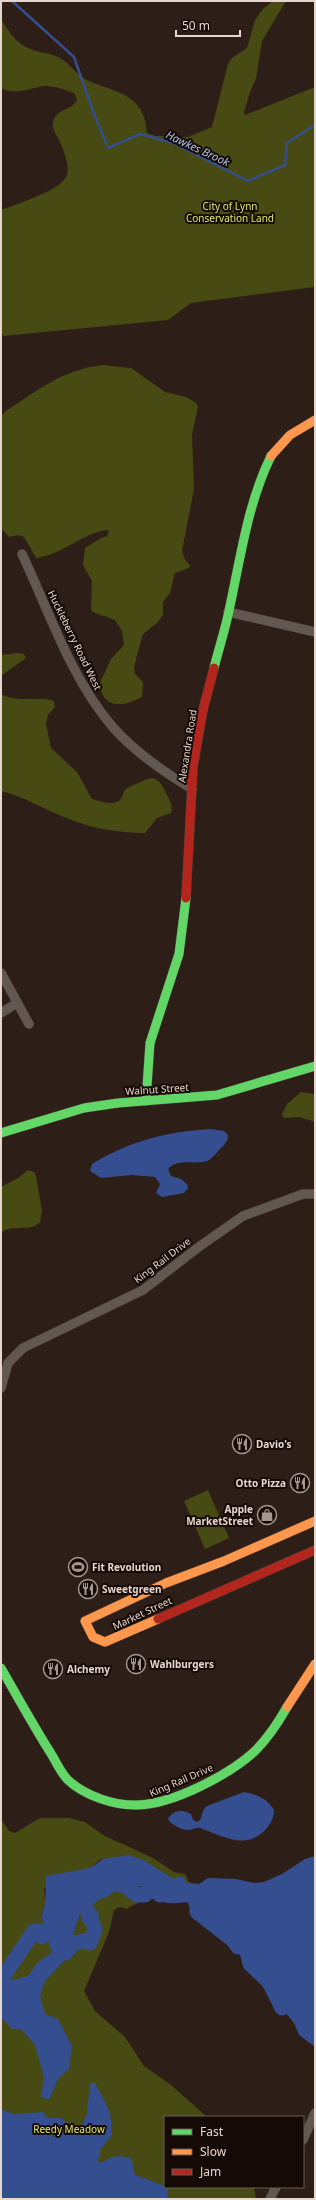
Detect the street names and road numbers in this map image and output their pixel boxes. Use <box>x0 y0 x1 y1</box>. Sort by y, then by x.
street label: Huckleberry Road West <box>45 588 105 693</box>
street label: Alexandra Road <box>174 708 200 784</box>
street label: Walnut Street <box>125 1080 190 1098</box>
street label: King Rail Drive <box>131 1234 194 1286</box>
street label: Market Street <box>110 1593 174 1633</box>
street label: King Rail Drive <box>147 1760 215 1800</box>

